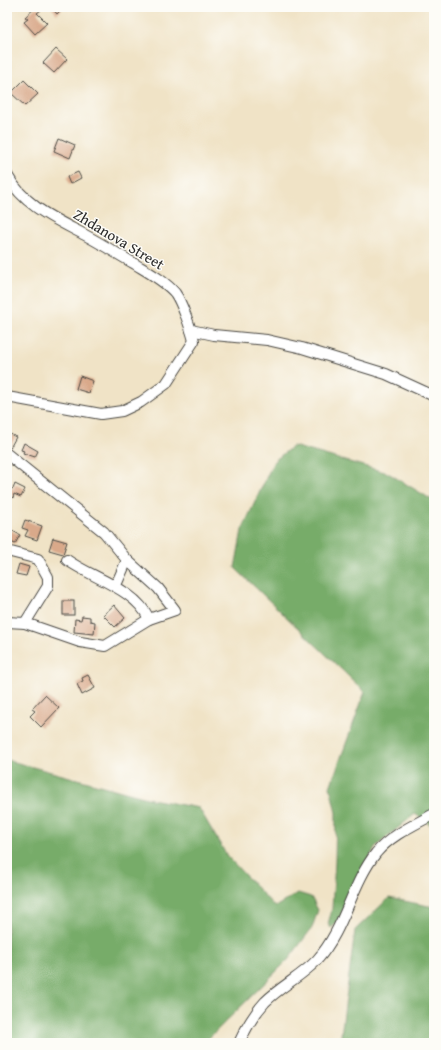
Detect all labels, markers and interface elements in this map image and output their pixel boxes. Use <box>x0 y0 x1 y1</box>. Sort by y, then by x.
street label: Zhdanova Street <box>70 204 169 275</box>

